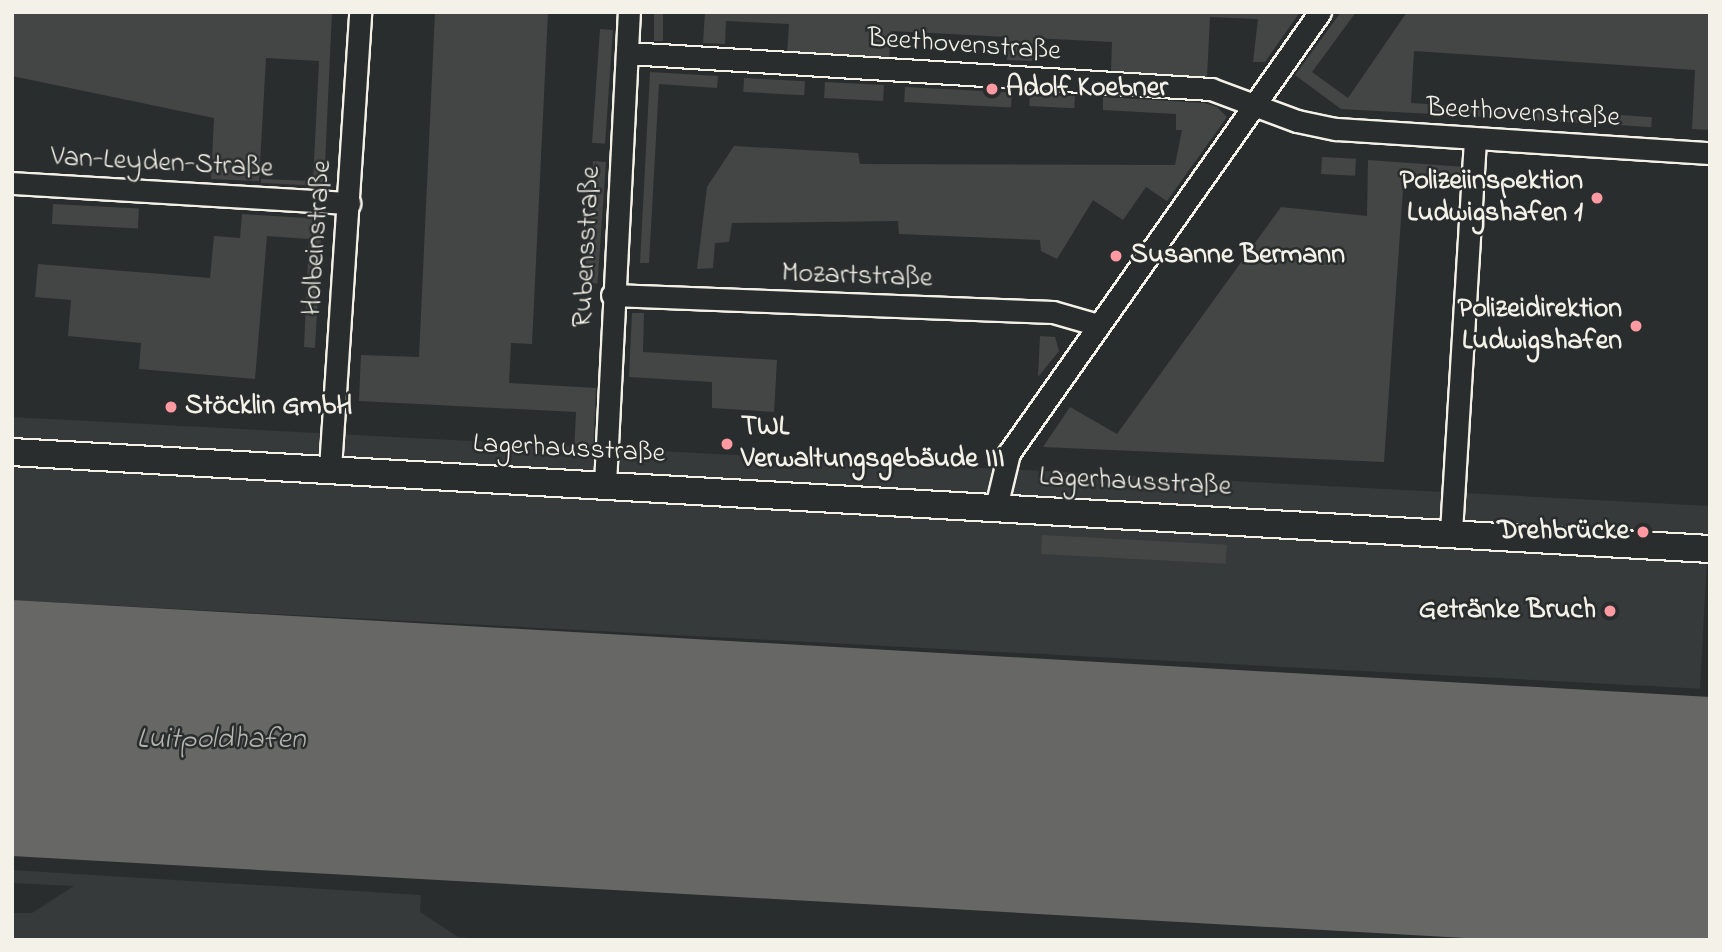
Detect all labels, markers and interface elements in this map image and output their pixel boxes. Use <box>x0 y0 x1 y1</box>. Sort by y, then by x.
street label: Beethovenstraße <box>866 22 1062 70</box>
place label: Adolf Koebner <box>1006 72 1168 106</box>
marker: Adolf Koebner <box>984 81 1000 97</box>
street label: Beethovenstraße <box>1425 92 1621 136</box>
street label: Van-Leyden-Straße <box>50 141 274 187</box>
street label: Holbeinstraße <box>296 159 340 317</box>
place label: Polizeiinspektion Ludwigshafen 1 <box>1400 165 1583 231</box>
street label: Rubensstraße <box>567 166 609 328</box>
marker: Polizeiinspektion Ludwigshafen 1 <box>1589 190 1605 206</box>
place label: Susanne Bermann <box>1130 239 1345 273</box>
marker: Susanne Bermann <box>1108 248 1124 264</box>
street label: Mozartstraße <box>781 258 933 296</box>
place label: Polizeidirektion Ludwigshafen <box>1458 293 1622 359</box>
marker: Polizeidirektion Ludwigshafen <box>1628 318 1644 334</box>
place label: Stöcklin GmbH <box>185 390 353 424</box>
marker: Stöcklin GmbH <box>163 399 179 415</box>
place label: TWL Verwaltungsgebäude III <box>741 411 1005 477</box>
street label: Lagerhausstraße <box>472 428 666 472</box>
marker: TWL Verwaltungsgebäude III <box>719 436 735 452</box>
street label: Lagerhausstraße <box>1038 461 1232 505</box>
place label: Drehbrücke <box>1497 515 1629 549</box>
marker: Drehbrücke <box>1635 524 1651 540</box>
place label: Getränke Bruch <box>1419 594 1596 628</box>
marker: Getränke Bruch <box>1602 603 1618 619</box>
water label: Luitpoldhafen <box>136 722 306 758</box>

